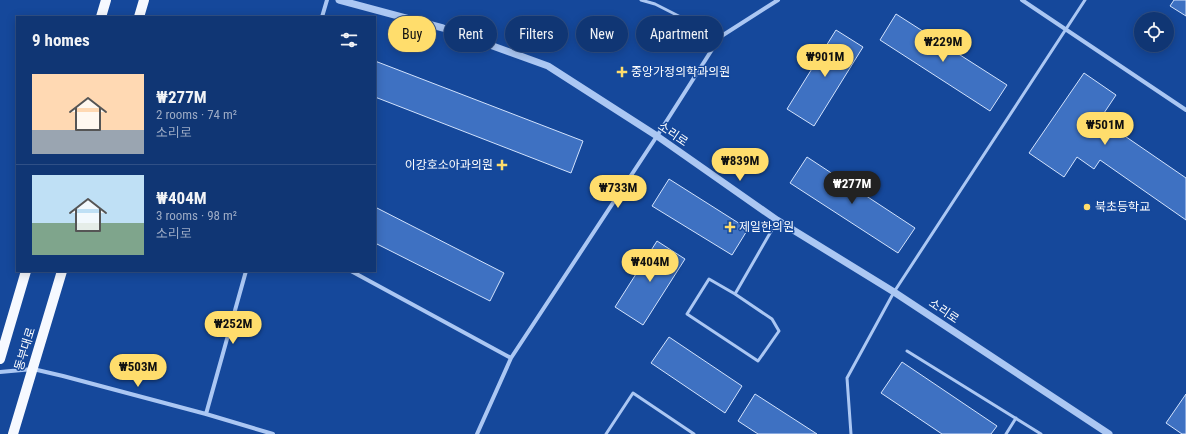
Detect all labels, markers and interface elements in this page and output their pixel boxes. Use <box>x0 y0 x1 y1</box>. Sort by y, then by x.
map controls <box>1134 12 1174 52</box>
button: locate <box>1134 12 1174 52</box>
chip: Buy <box>388 16 436 52</box>
chip: Rent <box>444 16 497 52</box>
chip: Filters <box>505 16 568 52</box>
chip: New <box>576 16 628 52</box>
chip: Apartment <box>636 16 723 52</box>
icon: filters <box>338 29 360 51</box>
pin: ₩229M <box>915 29 971 63</box>
text: 9 homes <box>32 30 90 50</box>
text: ₩229M <box>924 34 962 49</box>
pin: ₩901M <box>797 44 853 78</box>
text: ₩901M <box>806 49 844 64</box>
place label: 중앙가정의학과의원 <box>631 65 730 79</box>
marker: 중앙가정의학과의원 <box>616 66 628 78</box>
text: ₩277M <box>156 87 207 107</box>
icon: home <box>64 90 112 138</box>
text: 2 rooms · 74 m² <box>156 107 237 122</box>
pin: ₩501M <box>1077 112 1133 146</box>
text: ₩501M <box>1086 117 1124 132</box>
street label: 소리로 <box>655 119 691 149</box>
text: 소리로 <box>156 125 192 140</box>
pin: ₩839M <box>712 148 768 182</box>
text: ₩839M <box>721 153 759 168</box>
place label: 이강호소아과의원 <box>405 158 493 172</box>
marker: 이강호소아과의원 <box>496 159 508 171</box>
pin: ₩277M <box>824 171 880 205</box>
pin: ₩733M <box>590 175 646 209</box>
text: ₩277M <box>833 176 871 191</box>
text: ₩733M <box>599 180 637 195</box>
text: ₩404M <box>156 188 207 208</box>
icon: home <box>64 191 112 239</box>
place label: 북초등학교 <box>1095 200 1150 214</box>
marker: 북초등학교 <box>1082 202 1092 212</box>
text: 3 rooms · 98 m² <box>156 208 237 223</box>
place label: 제일한의원 <box>739 220 794 234</box>
marker: 제일한의원 <box>724 221 736 233</box>
text: 소리로 <box>156 226 192 241</box>
pin: ₩404M <box>622 249 678 283</box>
text: ₩404M <box>631 254 669 269</box>
street label: 소리로 <box>926 296 962 326</box>
pin: ₩252M <box>205 311 261 345</box>
text: ₩252M <box>214 316 252 331</box>
street label: 동부대로 <box>12 326 38 372</box>
pin: ₩503M <box>110 354 166 388</box>
text: ₩503M <box>119 359 157 374</box>

